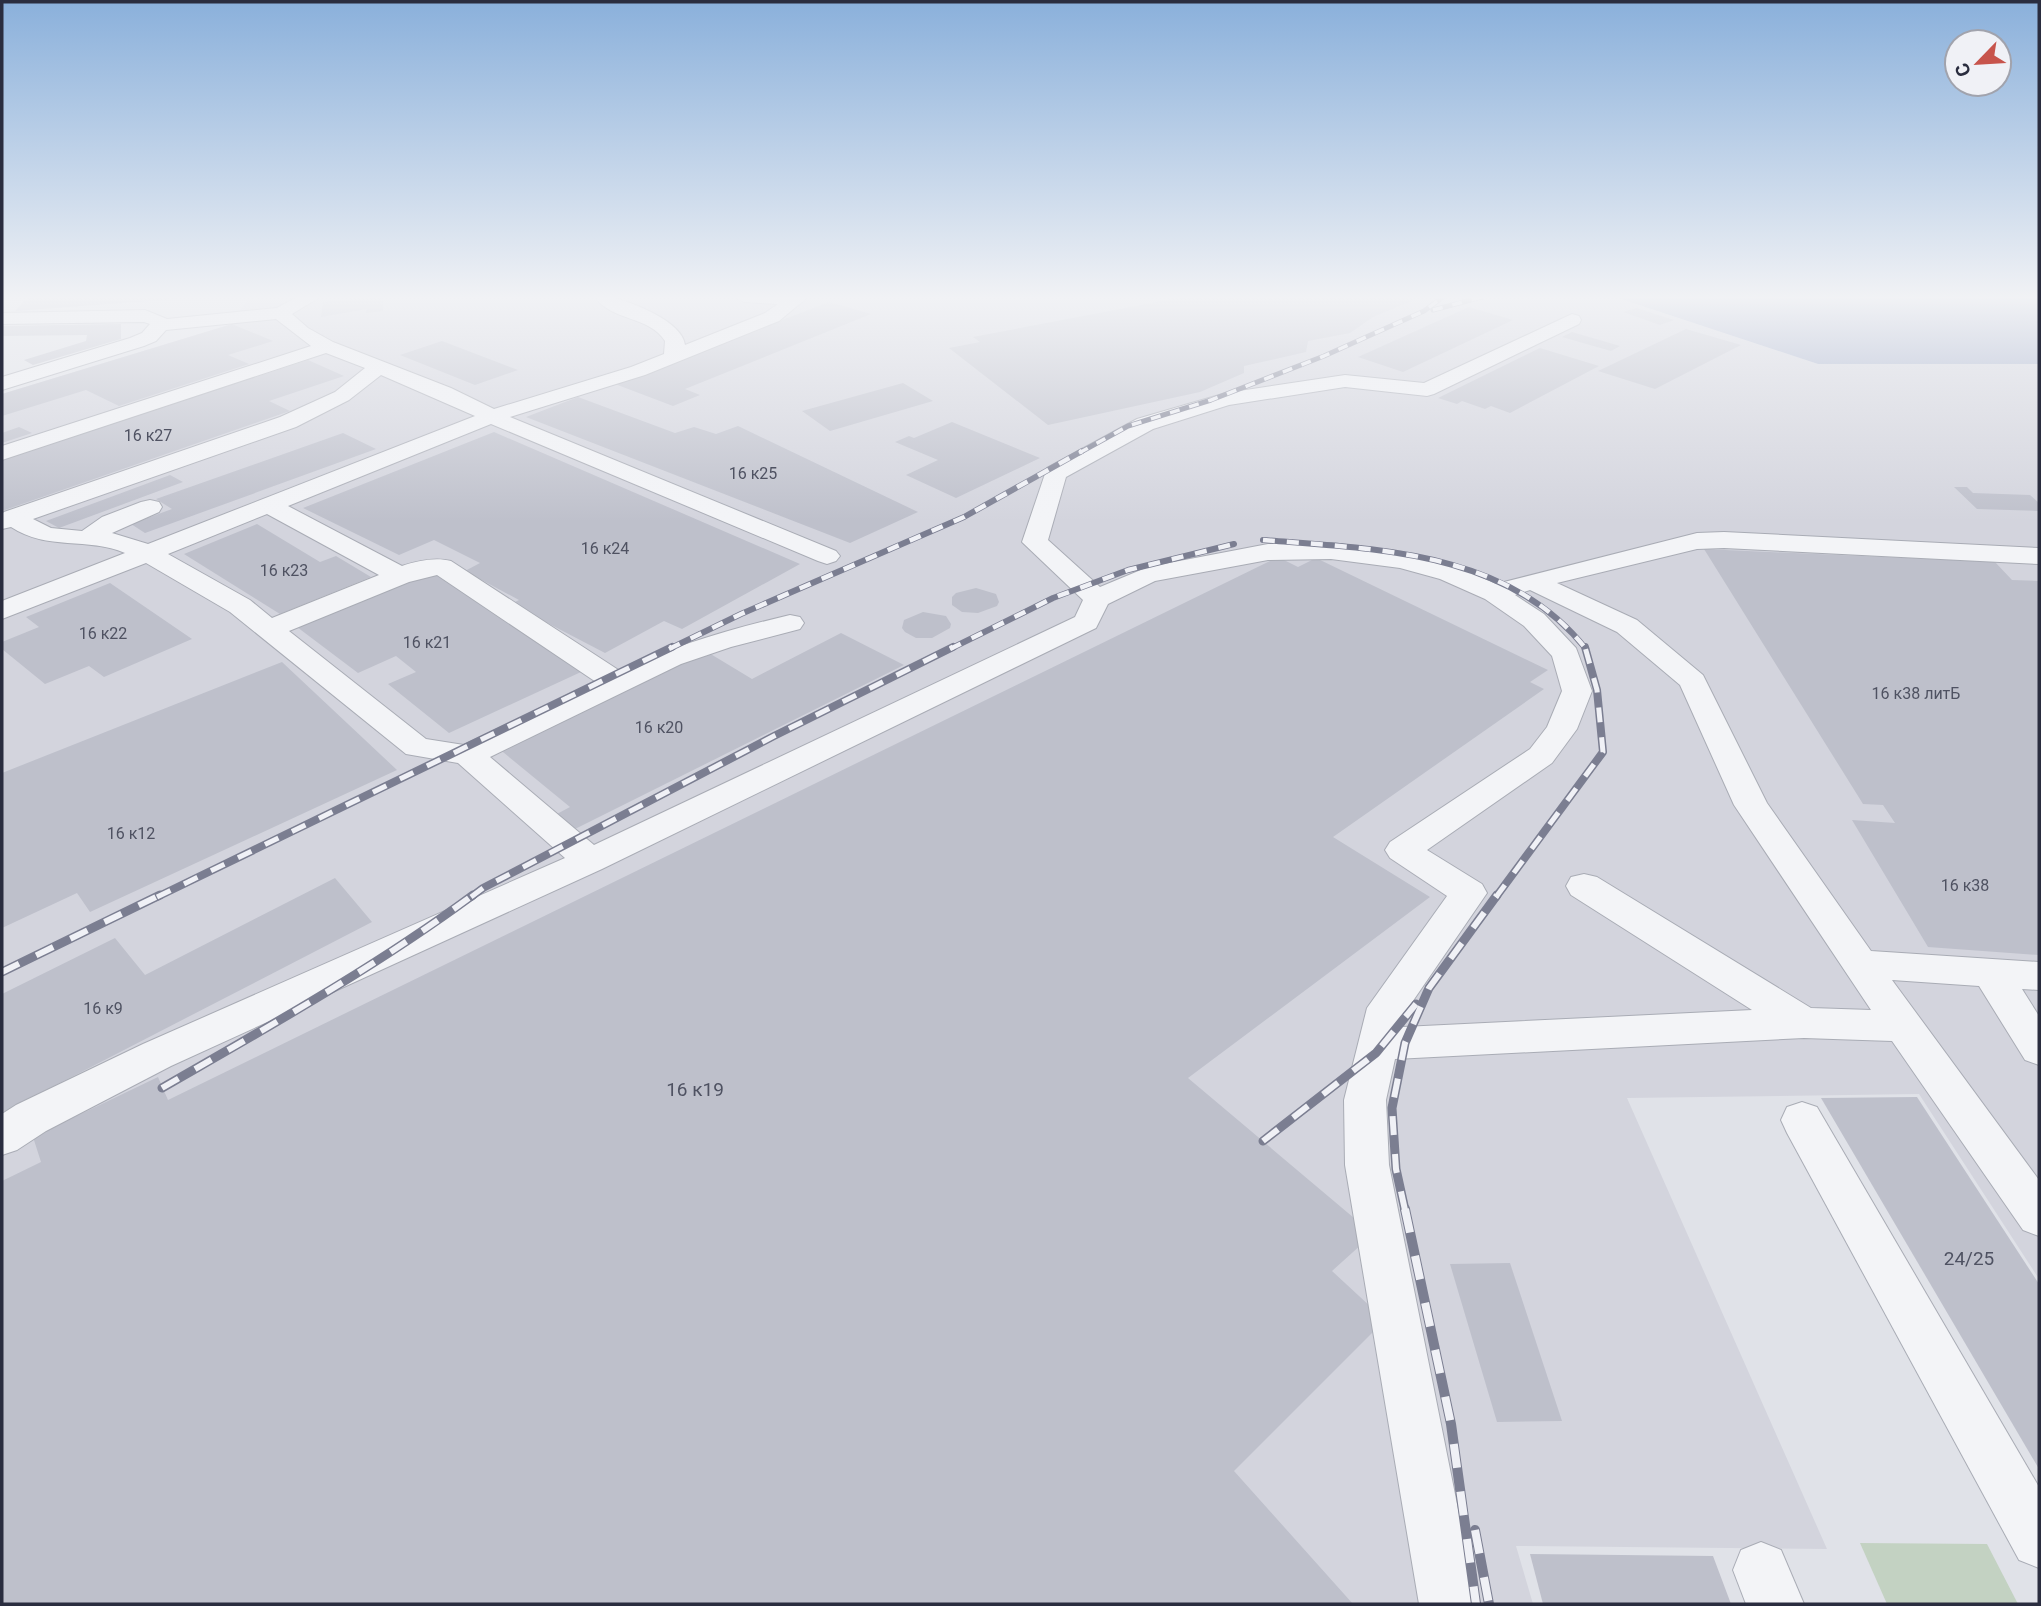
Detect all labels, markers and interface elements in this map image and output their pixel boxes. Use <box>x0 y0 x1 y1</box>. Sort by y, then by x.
north arrow <box>1943 28 2013 98</box>
text: С <box>1950 59 1976 80</box>
house number: 16 к27 <box>124 426 172 445</box>
house number: 16 к25 <box>729 464 777 483</box>
house number: 16 к24 <box>581 539 629 558</box>
house number: 16 к23 <box>260 561 308 580</box>
house number: 16 к22 <box>79 624 127 643</box>
house number: 16 к21 <box>403 633 451 652</box>
house number: 16 к38 литБ <box>1872 684 1960 703</box>
house number: 16 к20 <box>635 718 683 737</box>
house number: 16 к12 <box>107 824 155 843</box>
house number: 16 к38 <box>1941 876 1989 895</box>
house number: 16 к9 <box>83 999 123 1018</box>
house number: 16 к19 <box>666 1078 724 1101</box>
house number: 24/25 <box>1944 1247 1994 1270</box>

